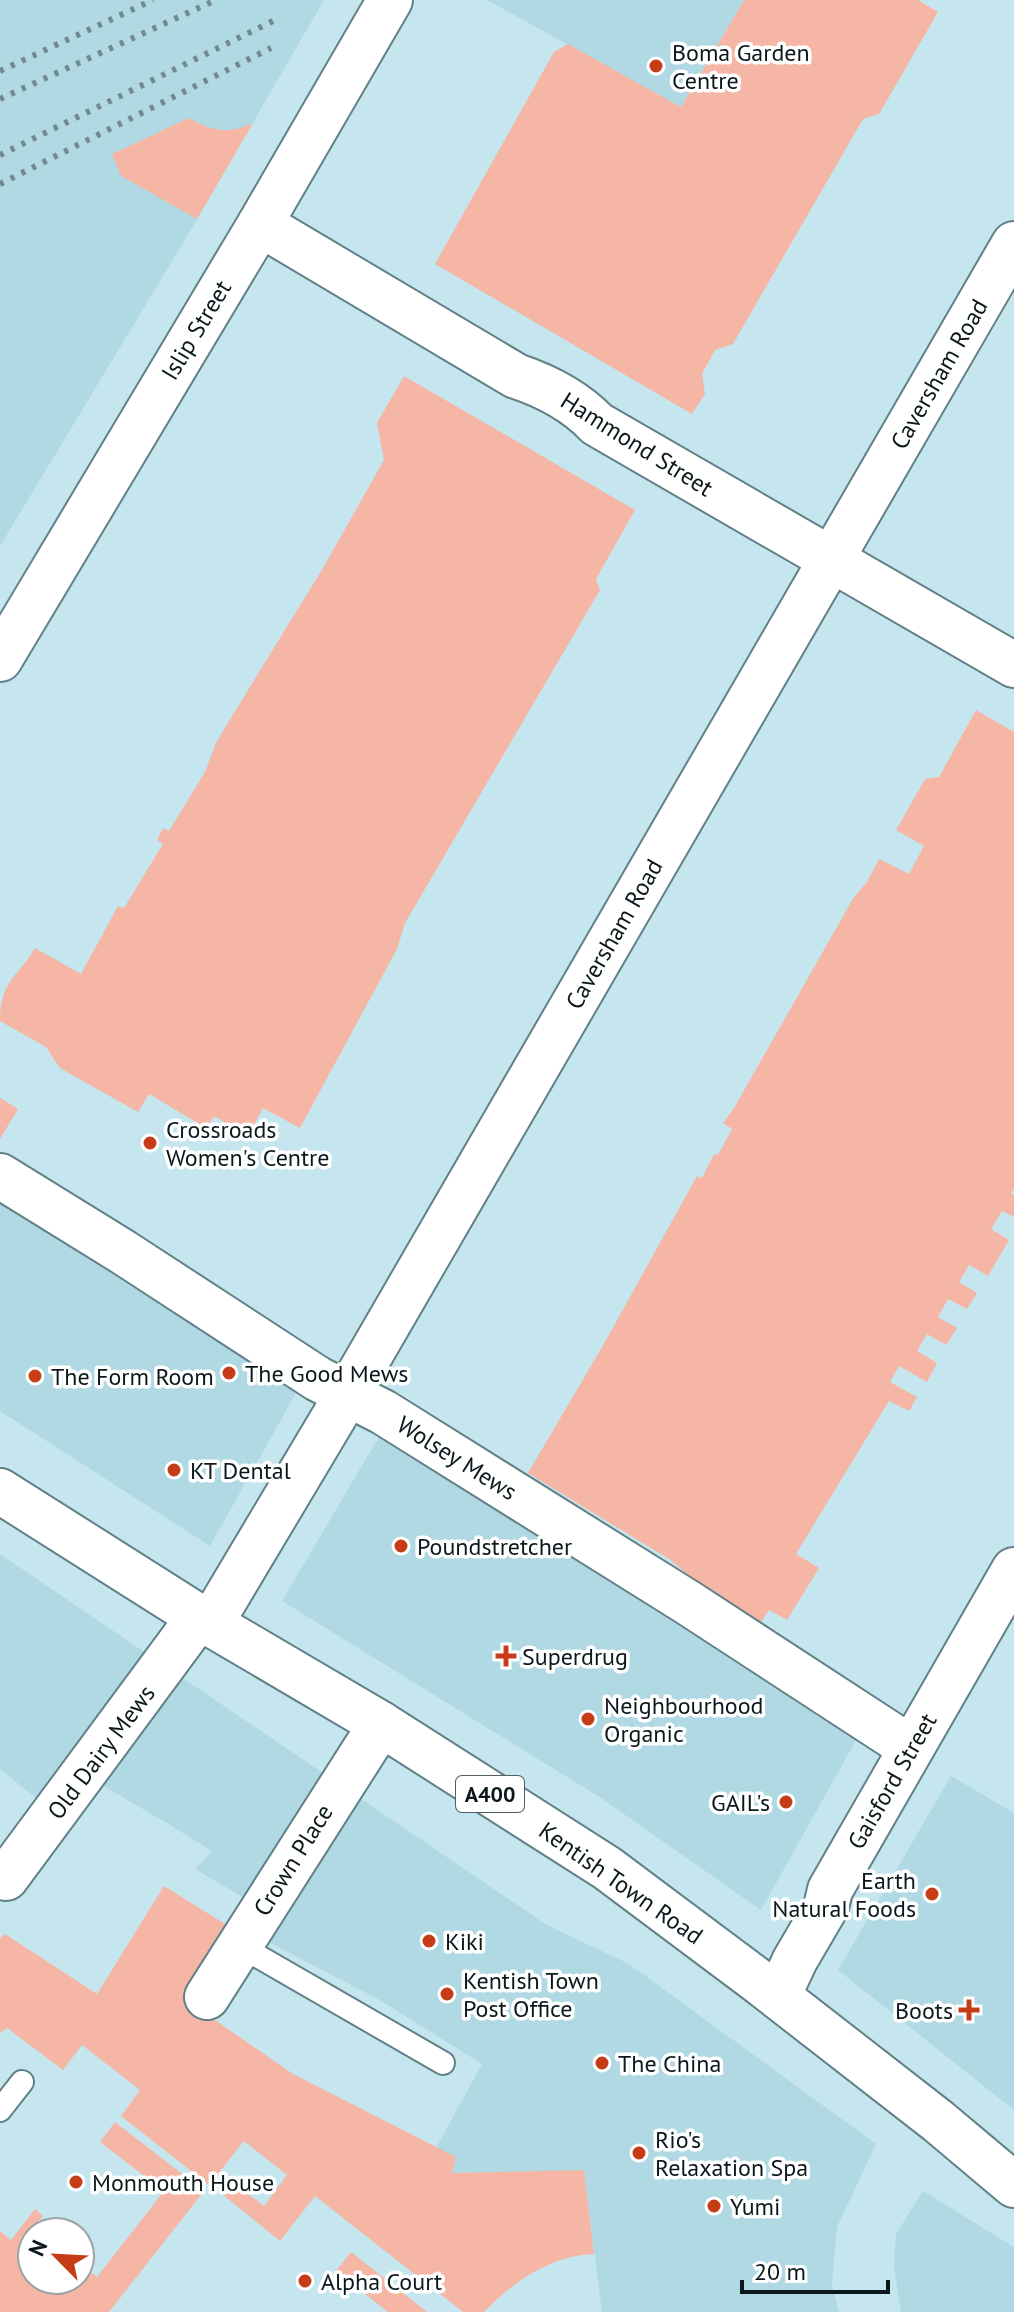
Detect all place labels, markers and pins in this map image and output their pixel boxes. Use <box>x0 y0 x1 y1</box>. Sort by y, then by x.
place label: Boma Garden Centre <box>672 37 810 96</box>
marker: Boma Garden Centre <box>647 57 665 75</box>
place label: Crossroads Women's Centre <box>166 1114 329 1173</box>
marker: Crossroads Women's Centre <box>141 1134 159 1152</box>
place label: The Good Mews <box>245 1358 408 1389</box>
place label: The Form Room <box>51 1361 214 1392</box>
marker: The Good Mews <box>220 1364 238 1382</box>
marker: The Form Room <box>26 1367 44 1385</box>
place label: KT Dental <box>190 1455 291 1486</box>
marker: KT Dental <box>165 1461 183 1479</box>
place label: Poundstretcher <box>417 1531 572 1562</box>
marker: Poundstretcher <box>392 1537 410 1555</box>
place label: Superdrug <box>522 1641 628 1672</box>
marker: Superdrug <box>497 1647 515 1665</box>
place label: Neighbourhood Organic <box>604 1690 763 1749</box>
marker: Neighbourhood Organic <box>579 1710 597 1728</box>
place label: GAIL's <box>711 1787 770 1818</box>
marker: GAIL's <box>777 1793 795 1811</box>
place label: Earth Natural Foods <box>772 1865 916 1924</box>
marker: Earth Natural Foods <box>923 1885 941 1903</box>
place label: Kiki <box>445 1926 484 1957</box>
marker: Kiki <box>420 1932 438 1950</box>
place label: Kentish Town Post Office <box>463 1965 599 2024</box>
marker: Kentish Town Post Office <box>438 1985 456 2003</box>
place label: Boots <box>895 1995 953 2026</box>
marker: Boots <box>960 2001 978 2019</box>
place label: The China <box>618 2048 721 2079</box>
marker: The China <box>593 2054 611 2072</box>
place label: Rio's Relaxation Spa <box>655 2124 808 2183</box>
marker: Rio's Relaxation Spa <box>630 2144 648 2162</box>
place label: Monmouth House <box>92 2167 274 2198</box>
marker: Monmouth House <box>67 2173 85 2191</box>
place label: Yumi <box>730 2191 781 2222</box>
marker: Yumi <box>705 2197 723 2215</box>
place label: Alpha Court <box>321 2266 442 2297</box>
marker: Alpha Court <box>296 2272 314 2290</box>

